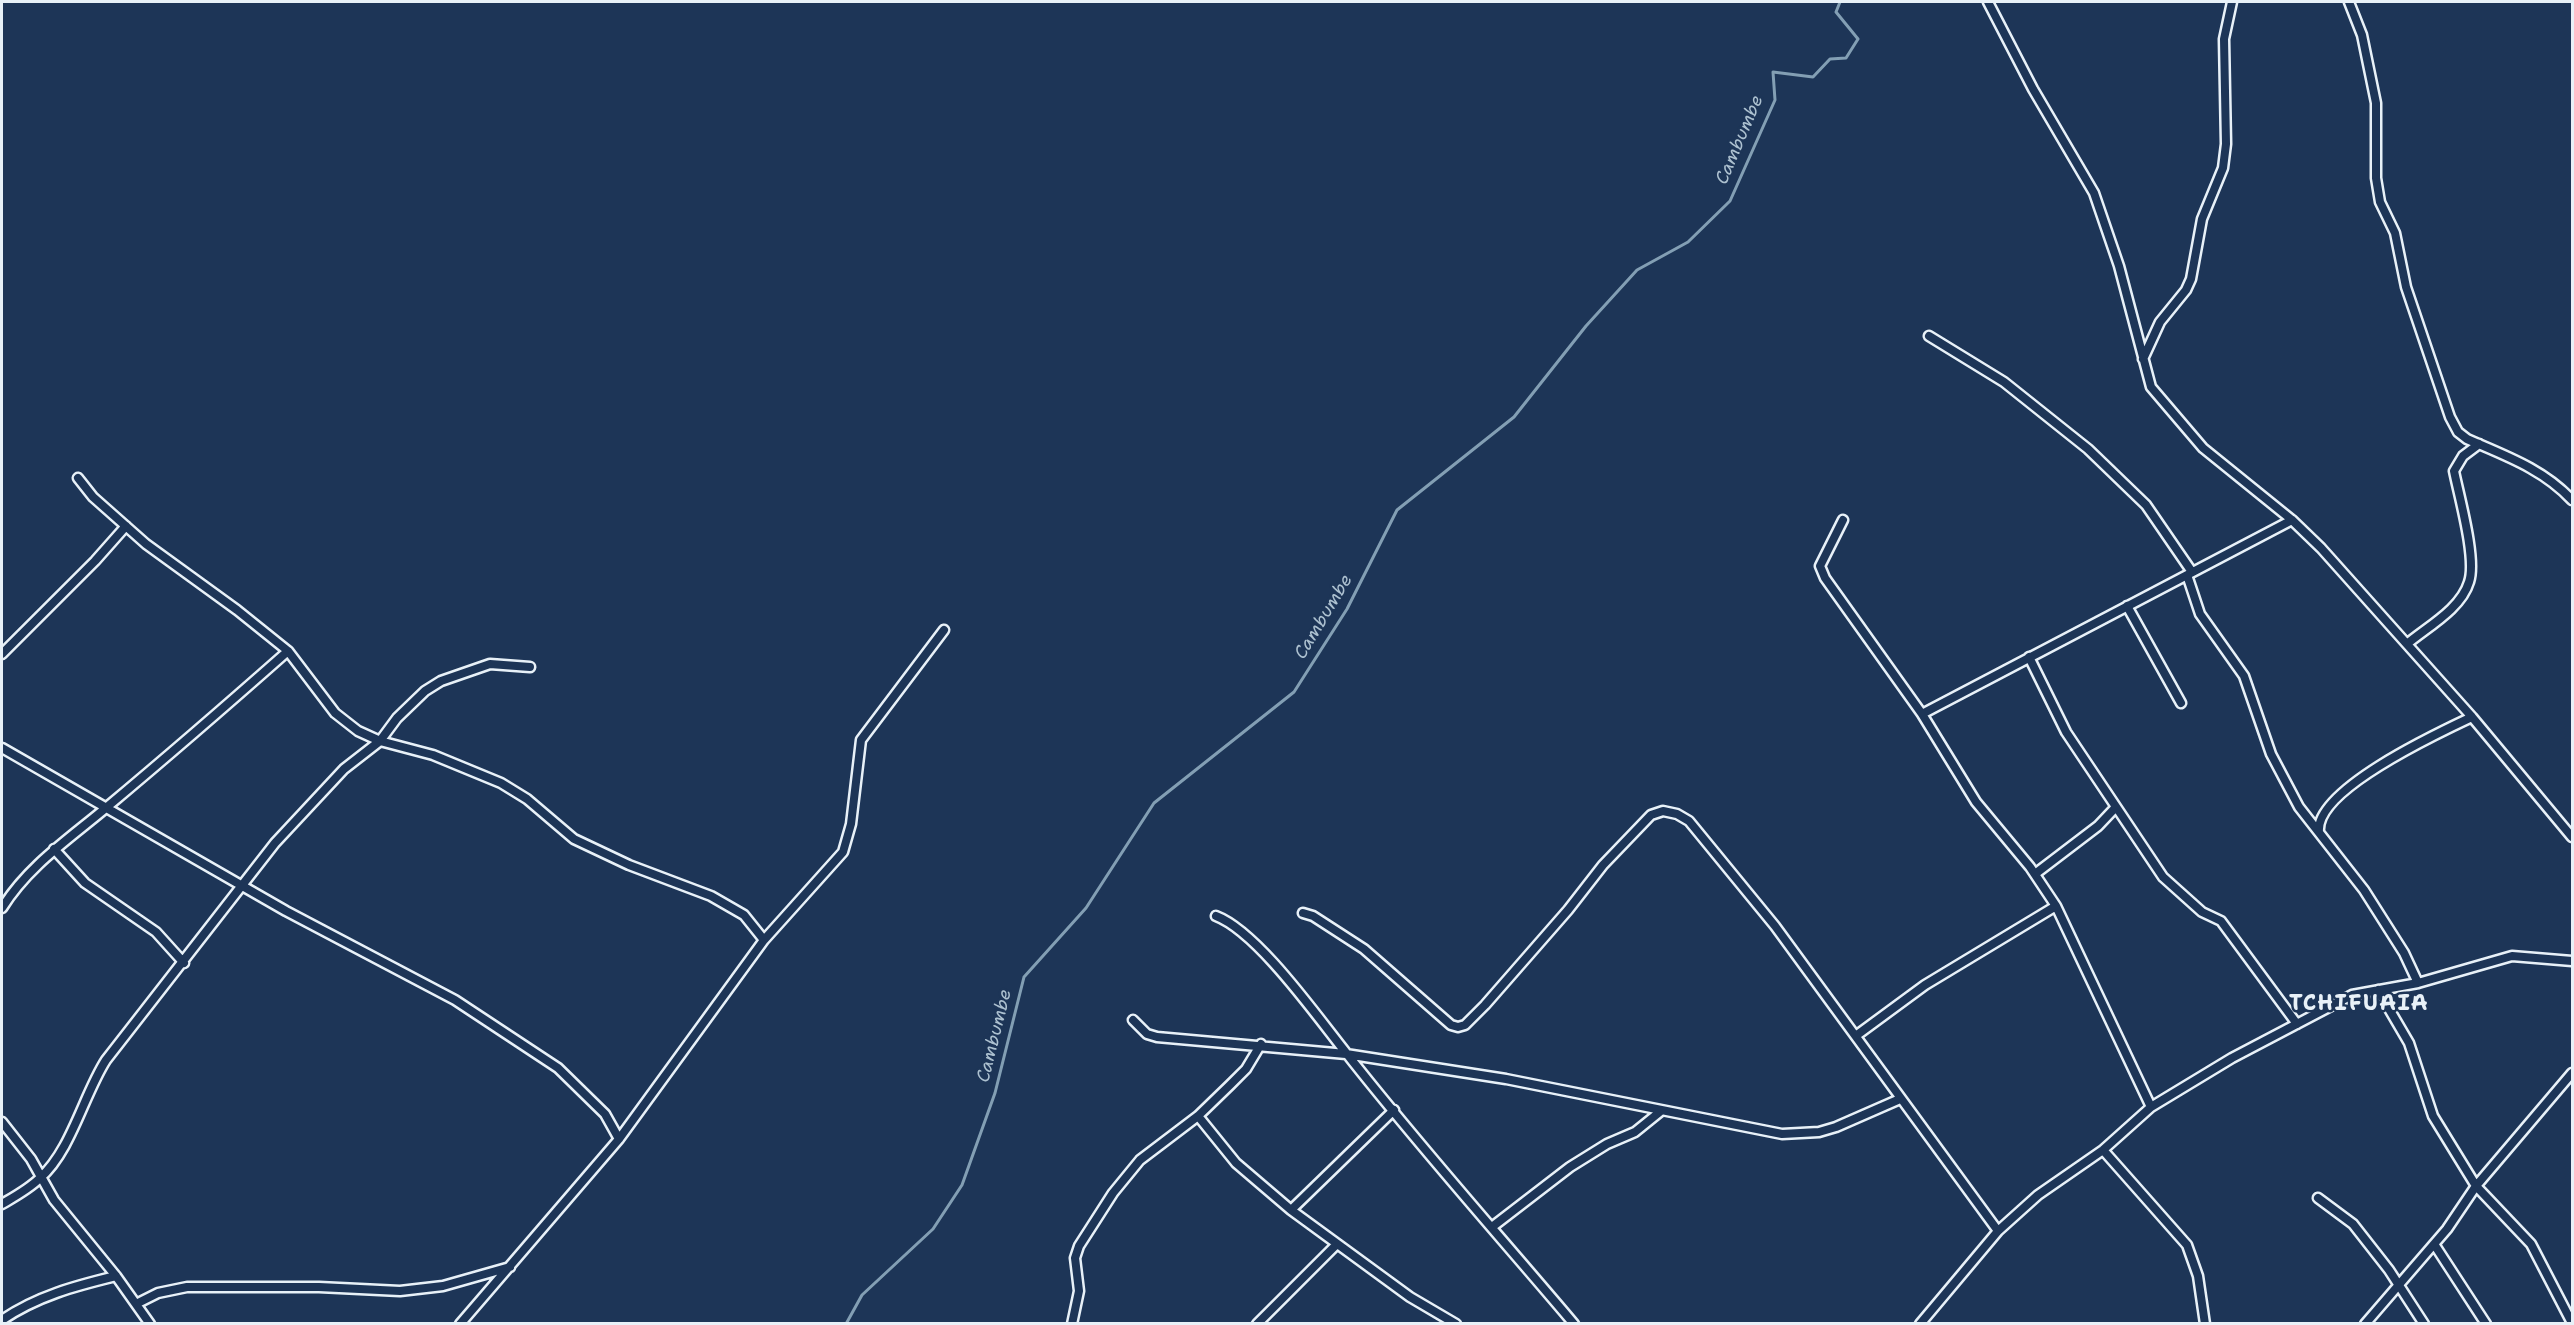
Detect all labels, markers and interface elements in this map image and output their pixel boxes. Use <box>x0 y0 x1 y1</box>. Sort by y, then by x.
water label: Cambumbe <box>1711 92 1769 188</box>
water label: Cambumbe <box>1290 571 1358 663</box>
water label: Cambumbe <box>973 987 1017 1085</box>
district label: TCHIFUAIA <box>2289 991 2429 1017</box>

